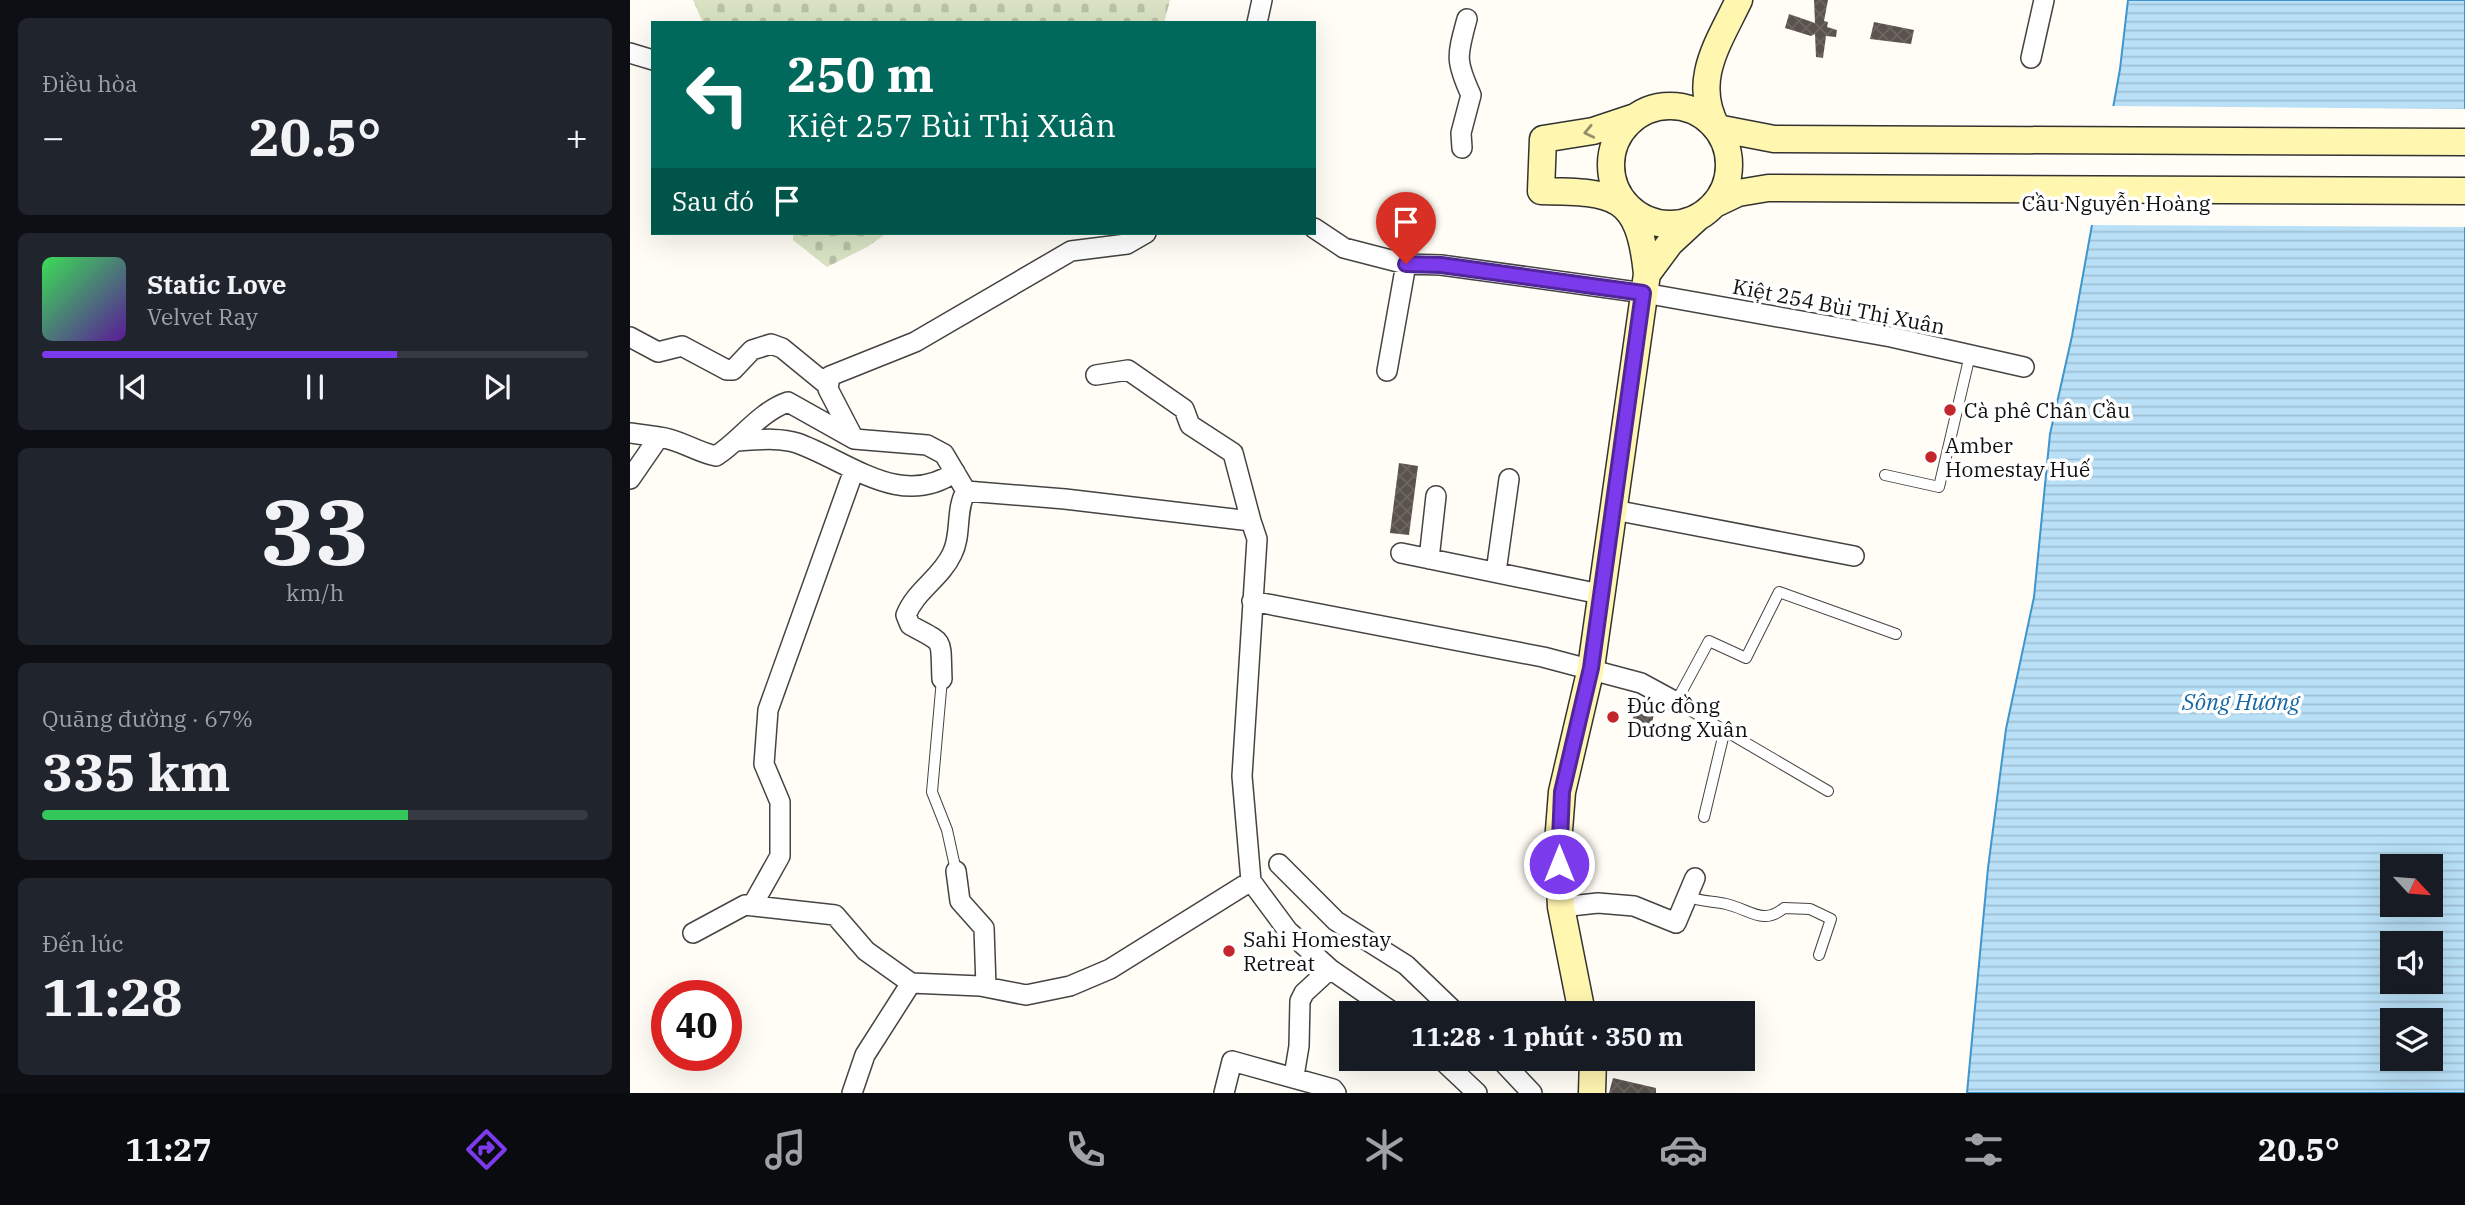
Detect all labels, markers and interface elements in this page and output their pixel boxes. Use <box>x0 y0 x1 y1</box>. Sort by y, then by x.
text: 250 m <box>787 42 934 105</box>
icon: left <box>672 49 763 140</box>
text: Điều hòa <box>42 68 138 98</box>
text: 20.5° <box>249 103 381 170</box>
text: Kiệt 257 Bùi Thị Xuân <box>787 104 1116 146</box>
text: − <box>42 112 65 161</box>
text: + <box>565 112 588 161</box>
one-way arrow <box>1583 123 1595 138</box>
icon: arrive <box>768 182 806 220</box>
text: Sau đó <box>672 184 754 218</box>
street label: Cầu Nguyễn Hoàng <box>2022 189 2211 217</box>
pin <box>1376 192 1436 264</box>
icon: arrive <box>1387 203 1425 241</box>
text: Static Love <box>147 267 286 301</box>
street label: Kiệt 254 Bùi Thị Xuân <box>1730 272 1948 340</box>
text: Velvet Ray <box>147 301 258 331</box>
icon: previous <box>114 368 152 406</box>
icon: pause <box>296 368 334 406</box>
icon: next <box>478 368 516 406</box>
place label: Cà phê Chân Cầu <box>1964 396 2130 424</box>
marker: Cà phê Chân Cầu <box>1942 402 1958 418</box>
place label: Amber Homestay Huế <box>1945 431 2091 483</box>
marker: Amber Homestay Huế <box>1923 449 1939 465</box>
text: 33 <box>260 472 370 590</box>
text: km/h <box>286 577 344 607</box>
water label: Sông Hương <box>2181 686 2301 716</box>
place label: Đúc đồng Dương Xuân <box>1627 691 1748 743</box>
text: Quãng đường · 67% <box>42 703 253 733</box>
marker: Đúc đồng Dương Xuân <box>1605 709 1621 725</box>
text: 335 km <box>42 738 231 805</box>
position arrow <box>1522 827 1596 901</box>
north arrow <box>2380 854 2443 917</box>
map controls <box>2380 854 2443 1071</box>
place label: Sahi Homestay Retreat <box>1243 925 1392 977</box>
text: Đến lúc <box>42 928 124 958</box>
button: sound <box>2380 931 2443 994</box>
marker: Sahi Homestay Retreat <box>1221 943 1237 959</box>
text: 11:28 <box>42 963 183 1030</box>
speed limit sign: 40 <box>651 980 742 1071</box>
button: layers <box>2380 1008 2443 1071</box>
text: 11:28 · 1 phút · 350 m <box>1411 1019 1683 1053</box>
icon: directions <box>462 1125 511 1174</box>
icon: music <box>761 1125 810 1174</box>
icon: phone <box>1061 1125 1110 1174</box>
icon: climate <box>1360 1125 1409 1174</box>
icon: car <box>1659 1125 1708 1174</box>
icon: filters <box>1959 1125 2008 1174</box>
text: 11:27 <box>125 1128 212 1170</box>
text: 20.5° <box>2258 1128 2340 1170</box>

